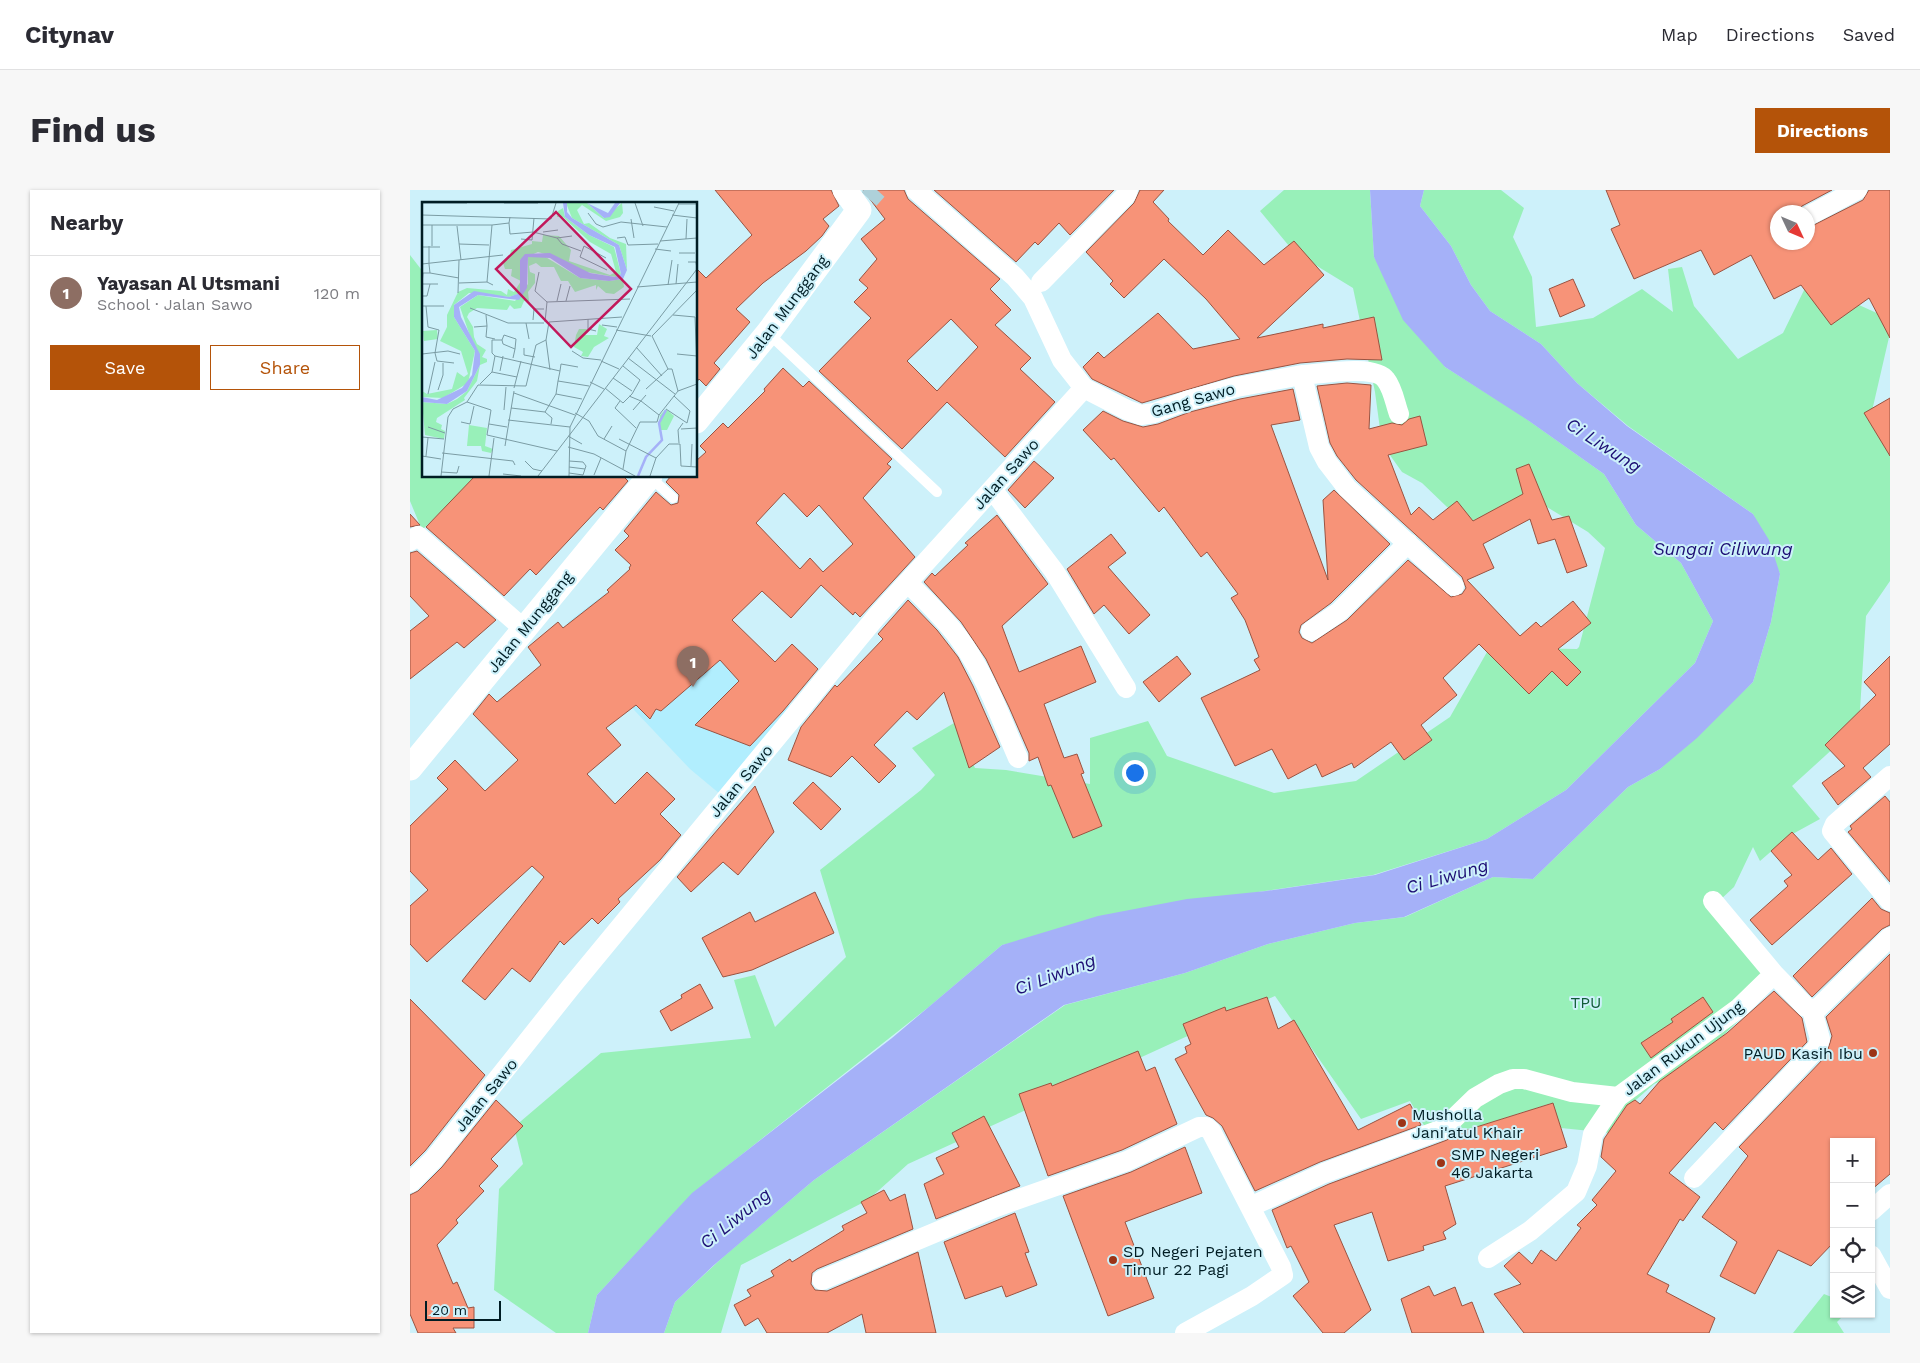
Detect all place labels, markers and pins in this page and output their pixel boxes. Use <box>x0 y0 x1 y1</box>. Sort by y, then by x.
pin: 1 <box>677 646 709 687</box>
place label: PAUD Kasih Ibu <box>1744 1044 1863 1063</box>
marker: PAUD Kasih Ibu <box>1867 1047 1879 1059</box>
place label: Musholla Jani'atul Khair <box>1412 1105 1523 1142</box>
marker: Musholla Jani'atul Khair <box>1396 1117 1408 1129</box>
place label: SMP Negeri 46 Jakarta <box>1451 1145 1539 1182</box>
marker: SMP Negeri 46 Jakarta <box>1435 1157 1447 1169</box>
place label: SD Negeri Pejaten Timur 22 Pagi <box>1123 1242 1263 1279</box>
marker: SD Negeri Pejaten Timur 22 Pagi <box>1107 1254 1119 1266</box>

